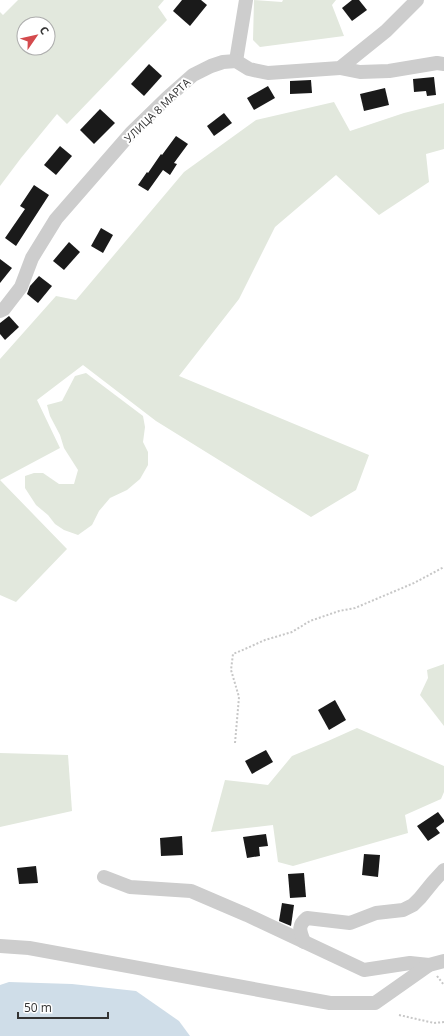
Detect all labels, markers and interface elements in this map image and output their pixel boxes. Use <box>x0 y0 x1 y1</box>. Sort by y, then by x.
north arrow <box>16 16 56 56</box>
text: С <box>37 23 53 37</box>
street label: УЛИЦА 8 МАРТА <box>121 75 193 145</box>
scale bar <box>18 994 108 1020</box>
text: 50 m <box>24 999 52 1016</box>

